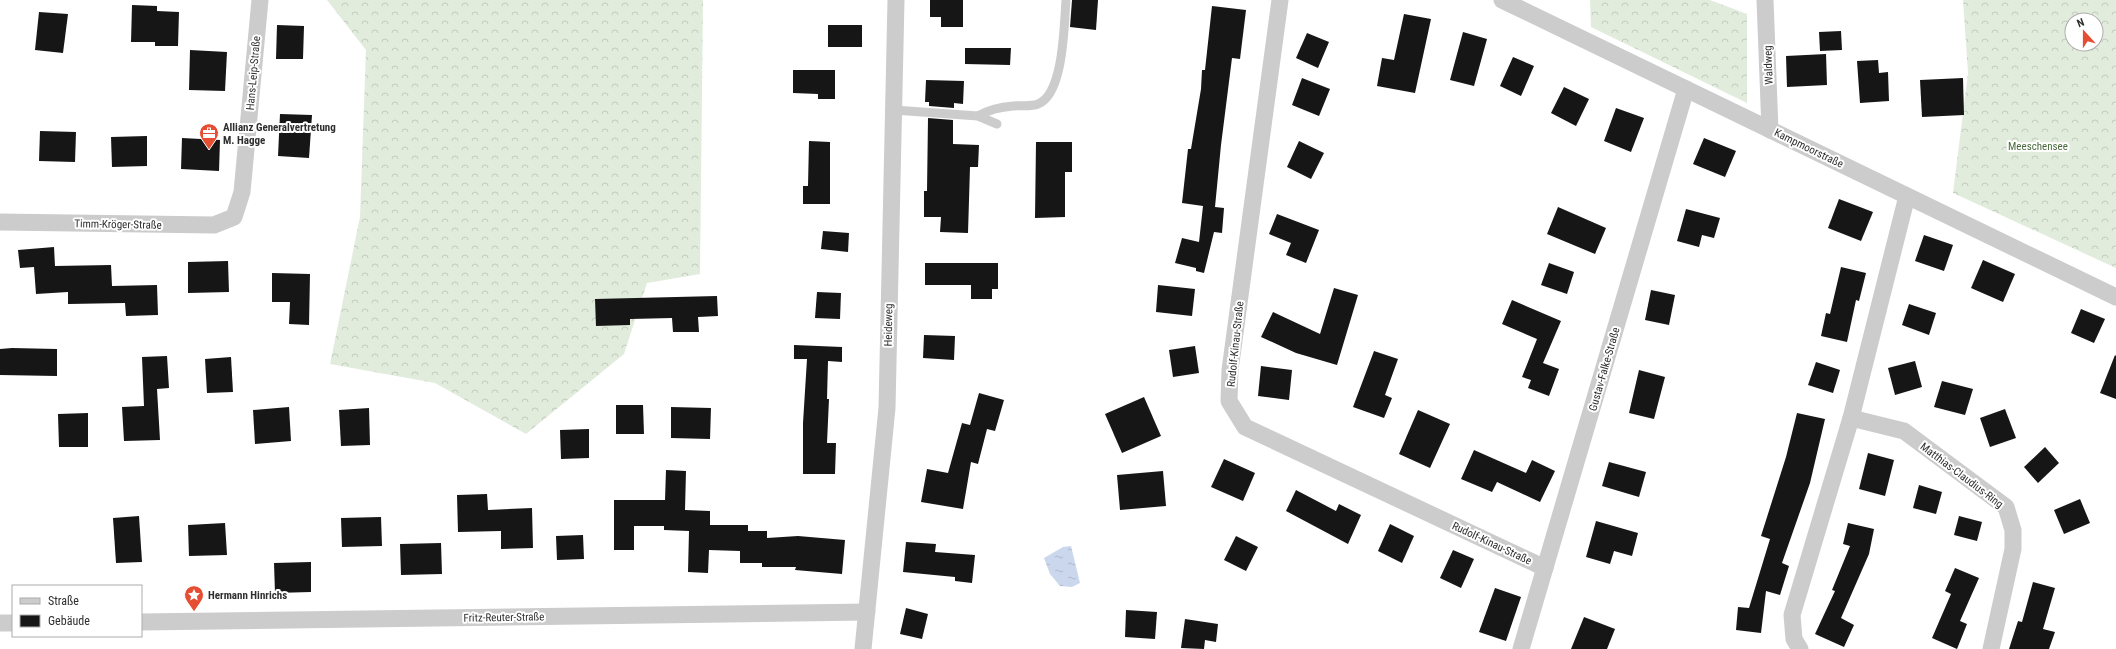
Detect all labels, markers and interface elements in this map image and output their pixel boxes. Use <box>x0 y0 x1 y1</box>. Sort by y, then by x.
north arrow <box>2064 12 2104 52</box>
text: N <box>2075 16 2086 30</box>
street label: Hans-Leip-Straße <box>244 35 263 111</box>
street label: Waldweg <box>1761 45 1776 85</box>
place label: Allianz Generalvertretung M. Hagge <box>223 121 336 147</box>
office icon: Allianz Generalvertretung M. Hagge <box>198 122 220 150</box>
street label: Kampmoorstraße <box>1772 126 1845 171</box>
park label: Meeschensee <box>2008 140 2068 153</box>
street label: Timm-Kröger-Straße <box>74 217 162 232</box>
street label: Rudolf-Kinau-Straße <box>1225 300 1246 388</box>
street label: Heideweg <box>882 303 895 347</box>
street label: Gustav-Falke-Straße <box>1586 326 1623 413</box>
street label: Matthias-Claudius-Ring <box>1918 440 2006 511</box>
street label: Rudolf-Kinau-Straße <box>1450 519 1534 568</box>
place icon: Hermann Hinrichs <box>183 584 205 612</box>
legend <box>12 585 142 637</box>
place label: Hermann Hinrichs <box>208 589 287 602</box>
text: Straße <box>48 594 79 608</box>
street label: Fritz-Reuter-Straße <box>463 610 545 625</box>
text: Gebäude <box>48 614 90 628</box>

